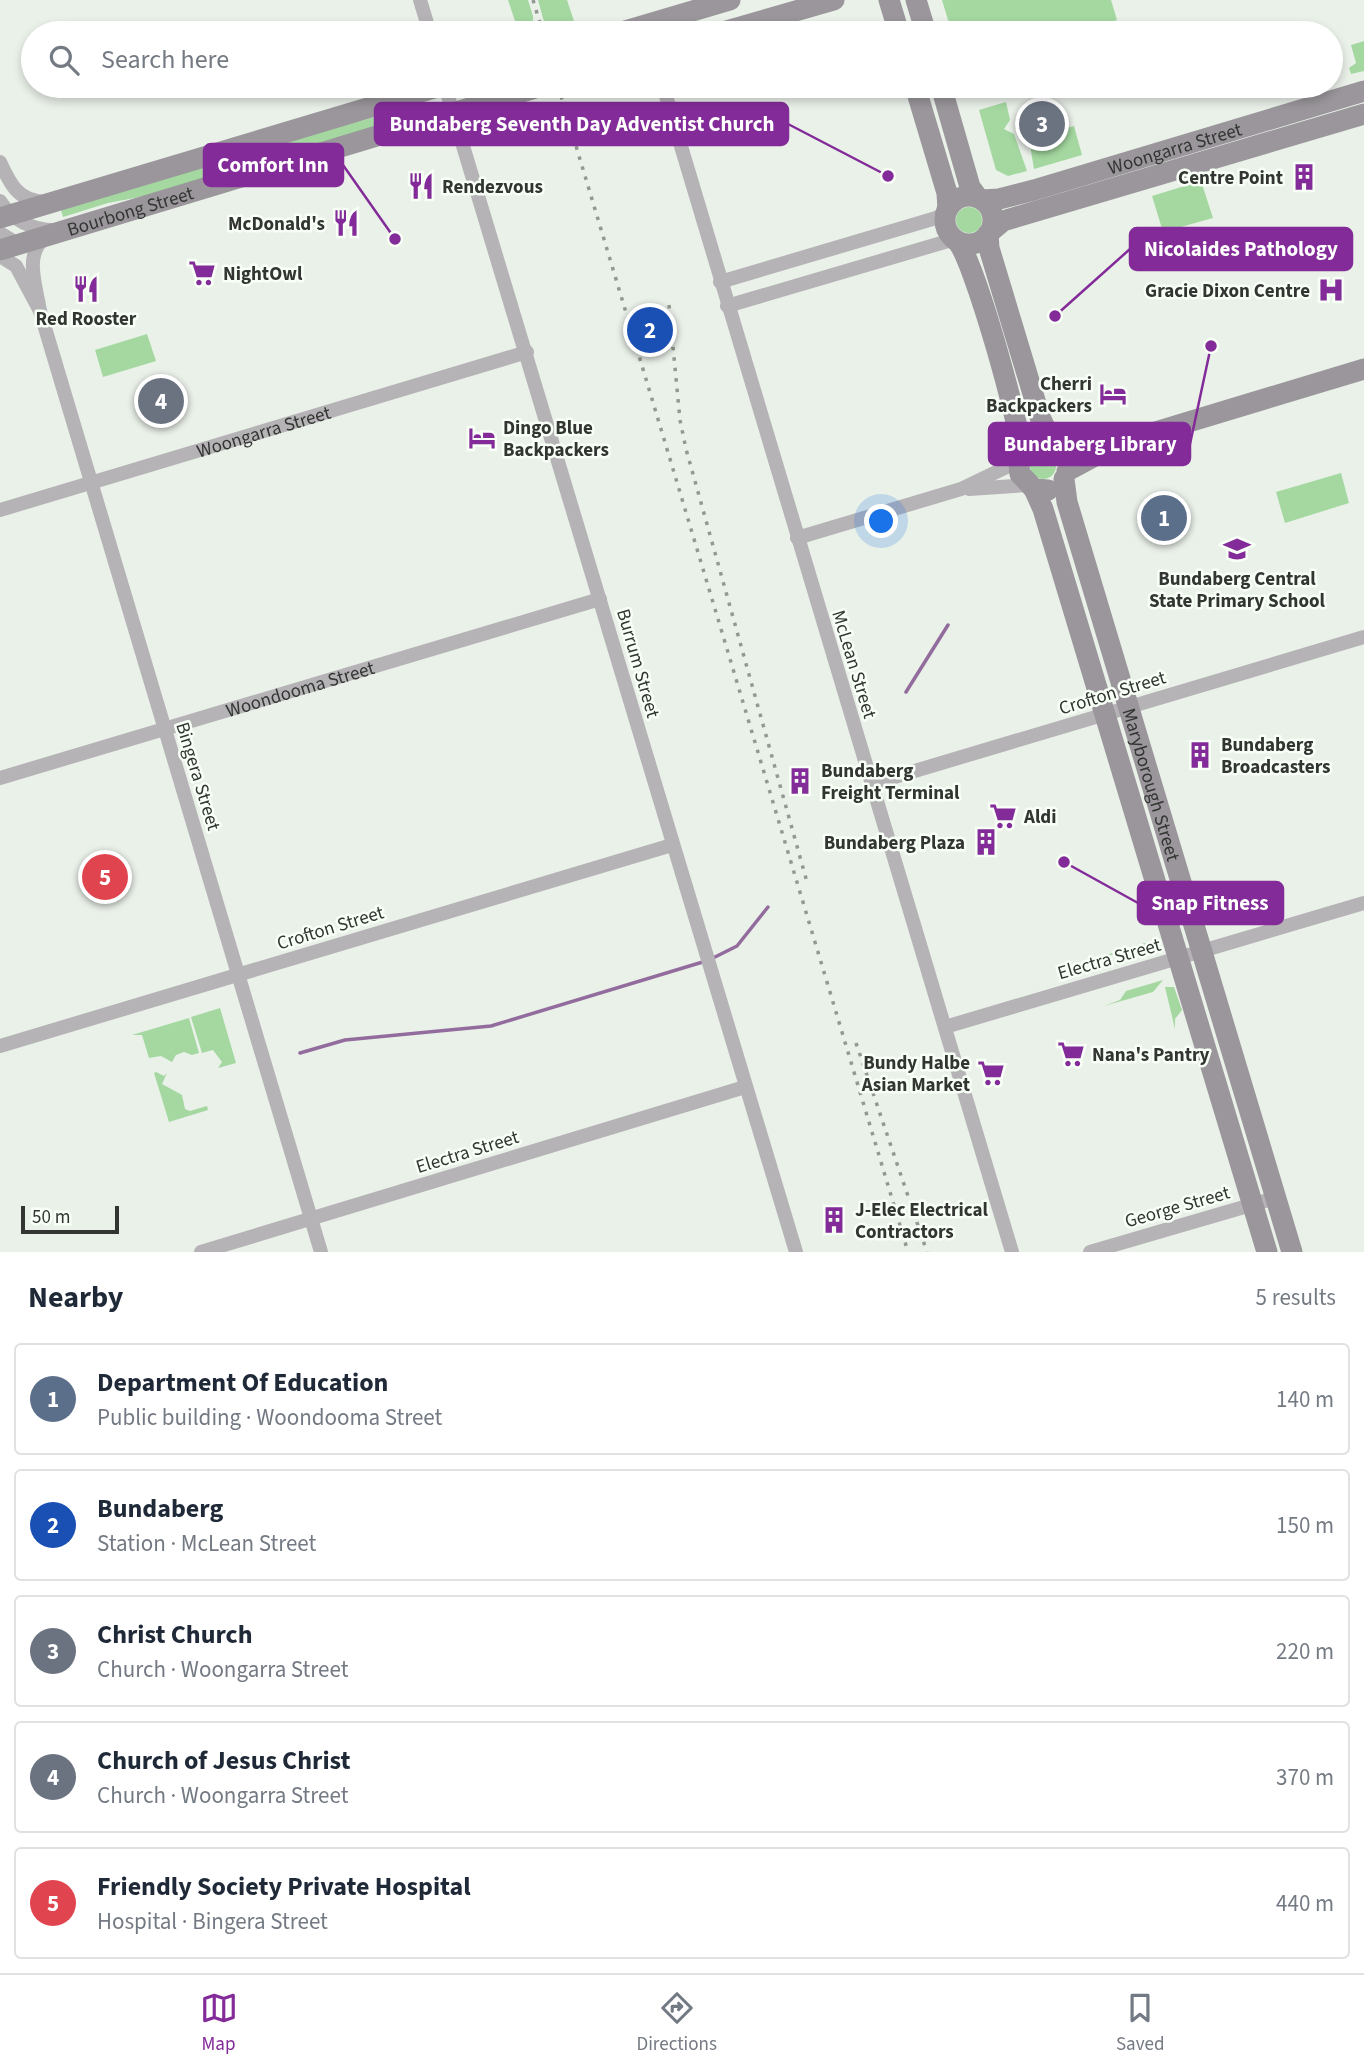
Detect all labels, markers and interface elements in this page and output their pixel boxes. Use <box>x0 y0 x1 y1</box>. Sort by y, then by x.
search box <box>21 21 1343 98</box>
icon: search <box>45 41 83 79</box>
text: Search here <box>101 41 229 78</box>
pin: 3 <box>1019 98 1065 150</box>
callout: Bundaberg Seventh Day Adventist Church <box>375 103 788 145</box>
text: Bundaberg Seventh Day Adventist Church <box>390 109 774 139</box>
street label: Woongarra Street <box>1105 116 1246 182</box>
callout: Comfort Inn <box>204 144 343 186</box>
text: Comfort Inn <box>217 150 329 180</box>
building icon: Centre Point <box>1289 162 1319 192</box>
place label: Centre Point <box>1178 165 1283 192</box>
restaurant icon: Rendezvous <box>406 171 436 201</box>
place label: Rendezvous <box>442 174 543 201</box>
street label: Bourbong Street <box>64 180 198 244</box>
restaurant icon: McDonald's <box>331 208 361 238</box>
place label: McDonald's <box>228 211 325 238</box>
callout: Nicolaides Pathology <box>1130 228 1352 270</box>
text: Nicolaides Pathology <box>1144 234 1338 264</box>
supermarket icon: NightOwl <box>187 258 217 288</box>
place label: NightOwl <box>223 261 303 288</box>
restaurant icon: Red Rooster <box>71 274 101 304</box>
hospital icon: Gracie Dixon Centre <box>1316 275 1346 305</box>
place label: Gracie Dixon Centre <box>1145 278 1310 305</box>
pin: 2 <box>627 304 673 356</box>
place label: Red Rooster <box>36 306 137 333</box>
place label: Cherri Backpackers <box>986 371 1092 420</box>
pin: 4 <box>138 375 184 427</box>
hotel icon: Cherri Backpackers <box>1098 379 1128 409</box>
street label: Woongarra Street <box>194 399 335 465</box>
place label: Dingo Blue Backpackers <box>503 415 609 464</box>
hotel icon: Dingo Blue Backpackers <box>467 423 497 453</box>
callout: Bundaberg Library <box>989 423 1190 465</box>
text: Bundaberg Library <box>1003 429 1177 459</box>
pin: 1 <box>1141 492 1187 544</box>
your location <box>864 504 898 538</box>
school or university icon: Bundaberg Central State Primary School <box>1222 534 1252 564</box>
place label: Bundaberg Central State Primary School <box>1149 566 1325 615</box>
street label: Burrum Street <box>609 606 666 722</box>
street label: McLean Street <box>824 607 883 722</box>
street label: Woondooma Street <box>223 655 379 725</box>
street label: Crofton Street <box>1056 664 1170 723</box>
street label: Maryborough Street <box>1115 705 1186 865</box>
street label: Bingera Street <box>168 719 227 835</box>
place label: Bundaberg Broadcasters <box>1221 732 1330 781</box>
building icon: Bundaberg Broadcasters <box>1185 740 1215 770</box>
place label: Bundaberg Freight Terminal <box>821 758 960 807</box>
building icon: Bundaberg Freight Terminal <box>785 766 815 796</box>
supermarket icon: Aldi <box>988 801 1018 831</box>
place label: Aldi <box>1023 804 1056 831</box>
building icon: Bundaberg Plaza <box>971 827 1001 857</box>
place label: Bundaberg Plaza <box>824 830 965 857</box>
pin: 5 <box>82 851 128 903</box>
callout: Snap Fitness <box>1138 882 1283 924</box>
text: Snap Fitness <box>1151 888 1269 918</box>
street label: Crofton Street <box>274 899 388 958</box>
street label: Electra Street <box>1055 932 1165 987</box>
supermarket icon: Nana's Pantry <box>1056 1039 1086 1069</box>
place label: Nana's Pantry <box>1092 1042 1210 1069</box>
place label: Bundy Halbe Asian Market <box>861 1050 970 1099</box>
supermarket icon: Bundy Halbe Asian Market <box>976 1058 1006 1088</box>
street label: Electra Street <box>413 1124 523 1181</box>
street label: George Street <box>1122 1179 1234 1235</box>
place label: J-Elec Electrical Contractors <box>855 1197 989 1246</box>
scale bar <box>21 1203 119 1235</box>
text: 50 m <box>32 1204 70 1231</box>
building icon: J-Elec Electrical Contractors <box>819 1205 849 1235</box>
text: Nearby <box>28 1276 123 1319</box>
text: 5 results <box>1256 1281 1336 1314</box>
text: Department Of Education <box>97 1364 388 1401</box>
text: 1 <box>47 1383 59 1416</box>
text: 140 m <box>1276 1383 1334 1416</box>
text: Public building · Woondooma Street <box>97 1401 442 1434</box>
text: Bundaberg <box>97 1490 223 1527</box>
text: 2 <box>47 1509 59 1542</box>
text: 150 m <box>1276 1509 1334 1542</box>
text: Station · McLean Street <box>97 1527 316 1560</box>
text: Christ Church <box>97 1616 253 1653</box>
text: 3 <box>47 1635 59 1668</box>
text: 220 m <box>1276 1635 1334 1668</box>
text: Church · Woongarra Street <box>97 1653 348 1686</box>
text: Church of Jesus Christ <box>97 1742 351 1779</box>
text: 4 <box>47 1761 59 1794</box>
text: 370 m <box>1276 1761 1334 1794</box>
text: Church · Woongarra Street <box>97 1779 348 1812</box>
text: Friendly Society Private Hospital <box>97 1868 471 1905</box>
text: 5 <box>47 1887 59 1920</box>
text: 440 m <box>1276 1887 1334 1920</box>
text: Hospital · Bingera Street <box>97 1905 328 1938</box>
tab: Map <box>200 1989 238 2058</box>
tab: Directions <box>637 1989 717 2058</box>
tab: Saved <box>1116 1989 1164 2058</box>

